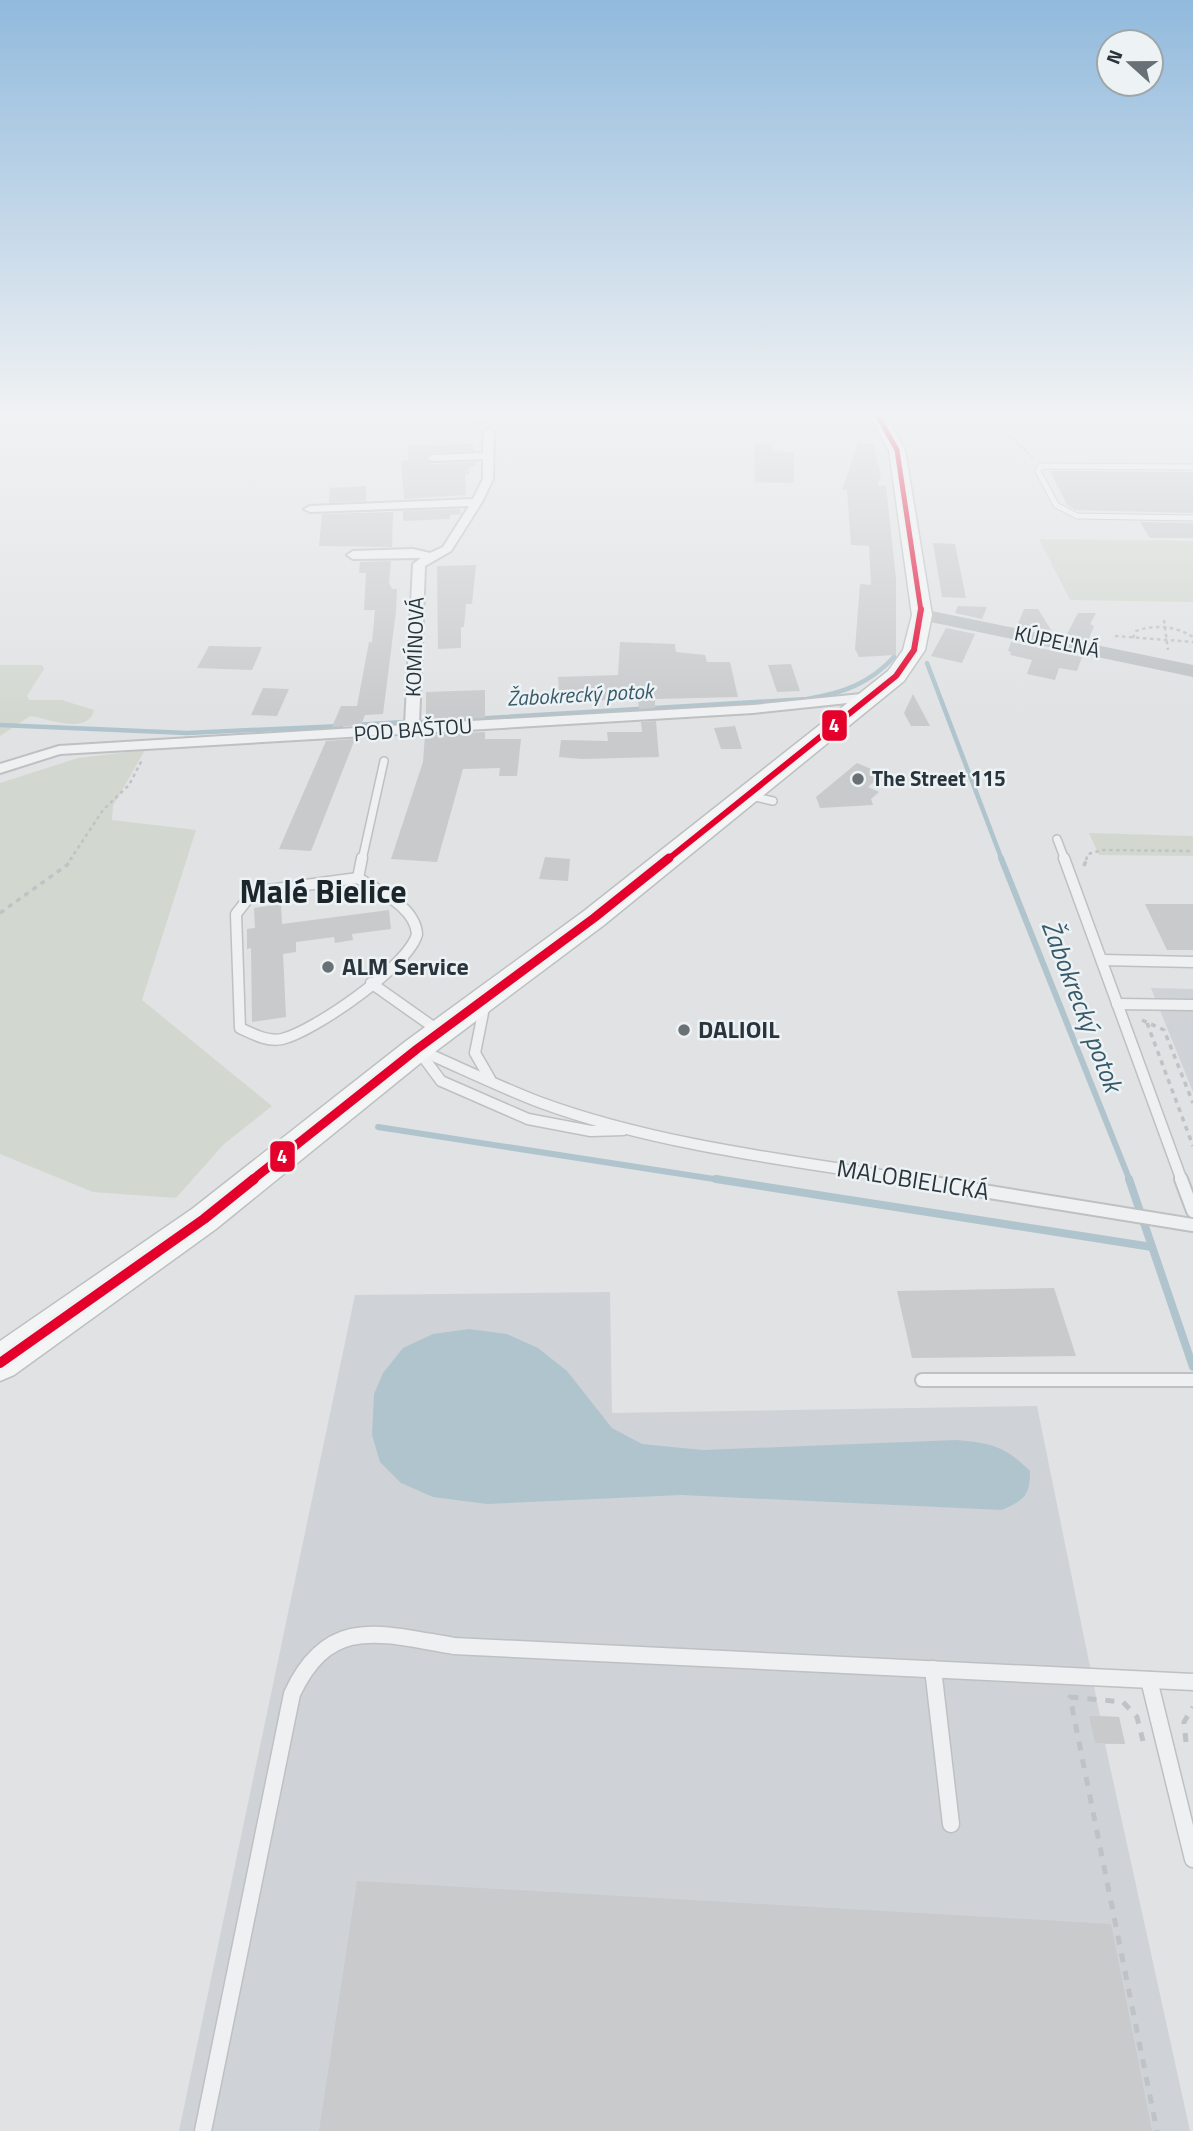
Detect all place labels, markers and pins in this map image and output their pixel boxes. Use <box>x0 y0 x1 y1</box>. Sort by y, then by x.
place label: The Street 115 <box>872 762 1006 794</box>
marker: The Street 115 <box>850 771 866 787</box>
place label: ALM Service <box>342 948 469 984</box>
marker: ALM Service <box>320 959 336 975</box>
place label: DALIOIL <box>698 1011 780 1047</box>
marker: DALIOIL <box>676 1022 692 1038</box>

